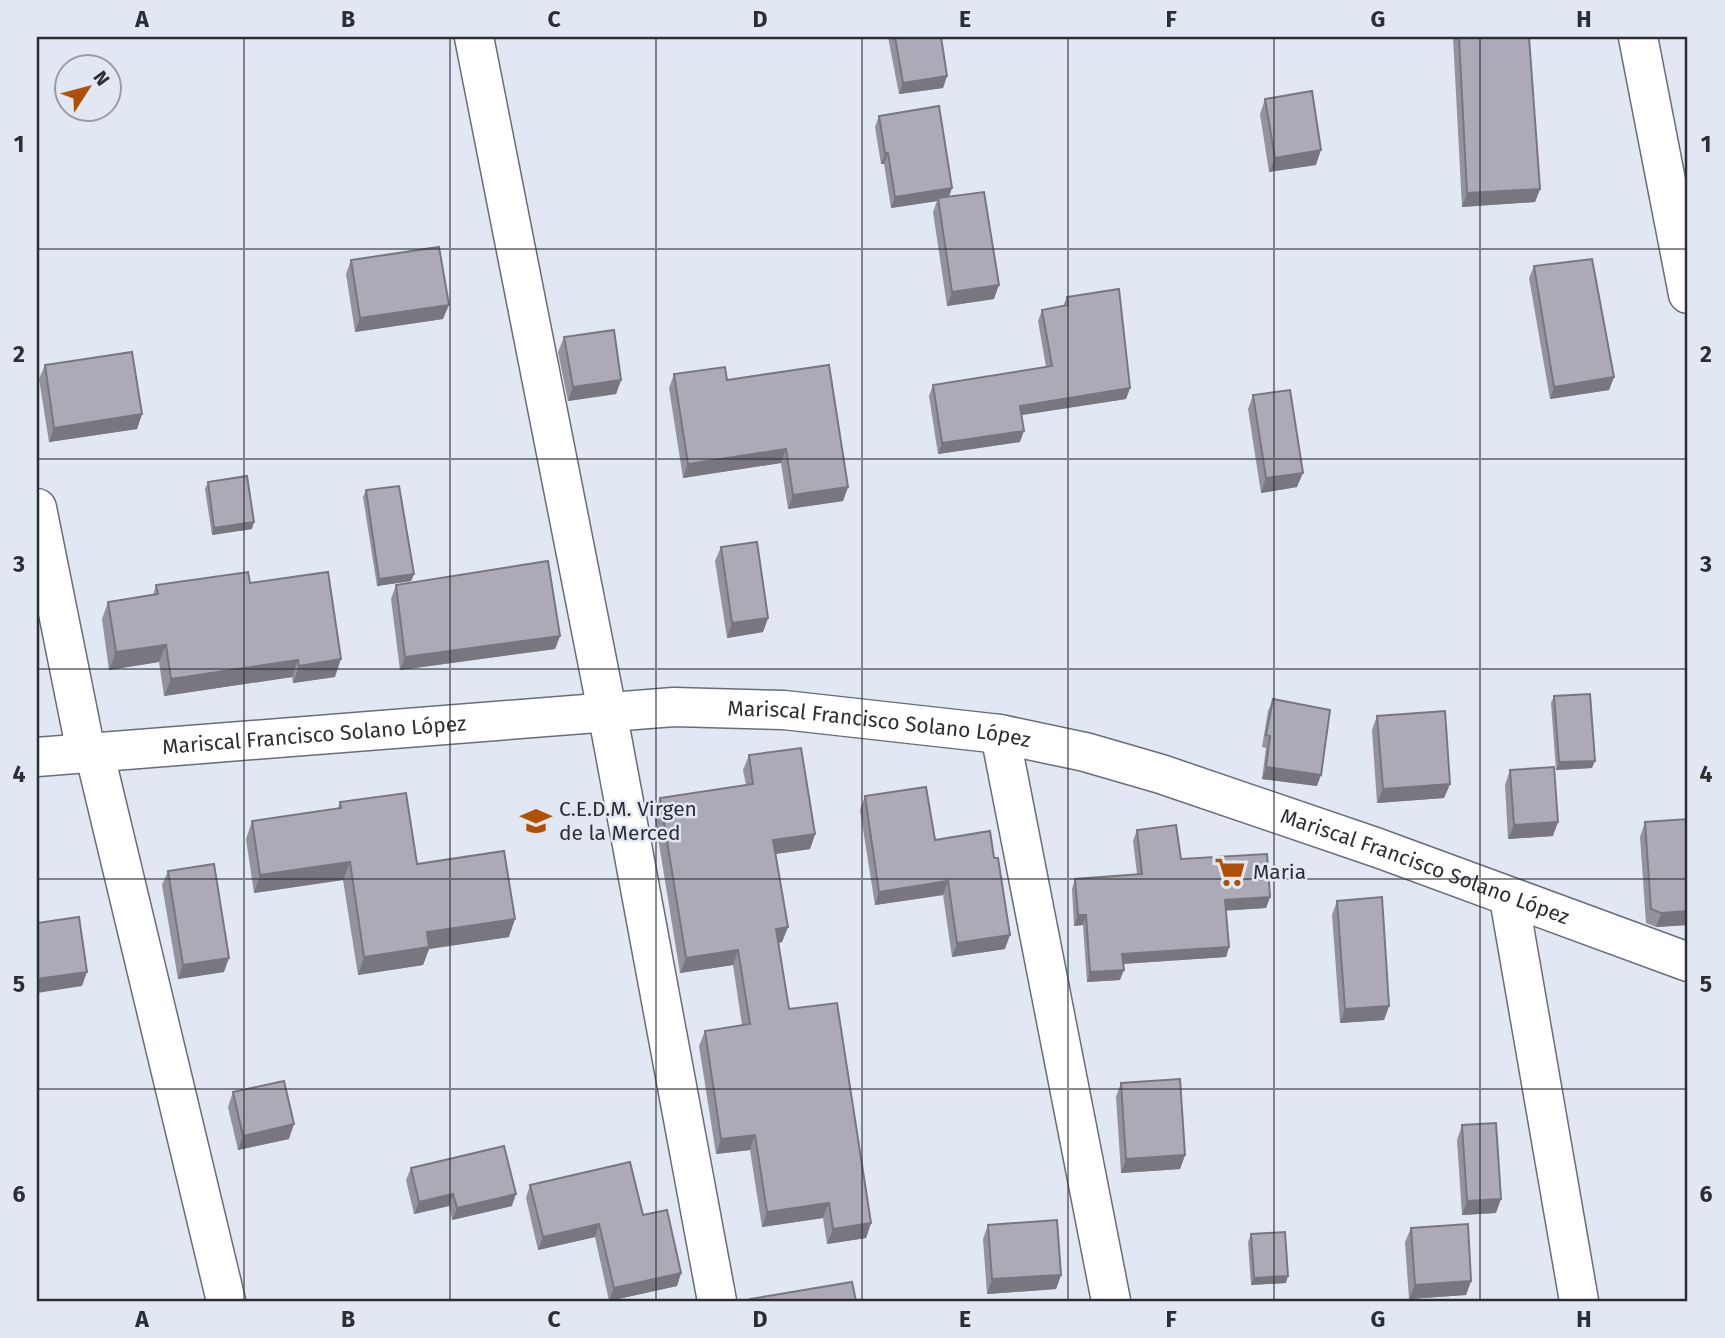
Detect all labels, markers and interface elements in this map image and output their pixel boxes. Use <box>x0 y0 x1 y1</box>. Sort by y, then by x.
text: A <box>134 5 149 33</box>
text: B <box>341 5 355 33</box>
text: C <box>547 5 561 33</box>
text: D <box>753 5 768 33</box>
text: E <box>959 5 971 33</box>
text: F <box>1165 5 1177 33</box>
text: G <box>1371 5 1385 33</box>
text: H <box>1576 5 1592 33</box>
north arrow <box>52 52 122 122</box>
text: N <box>88 66 114 90</box>
text: 1 <box>14 130 24 158</box>
text: 1 <box>1701 130 1711 158</box>
text: 2 <box>13 340 25 368</box>
text: 2 <box>1700 340 1712 368</box>
text: 3 <box>12 550 25 578</box>
text: 3 <box>1699 550 1712 578</box>
street label: Mariscal Francisco Solano López <box>727 695 1033 753</box>
street label: Mariscal Francisco Solano López <box>161 710 467 760</box>
text: 4 <box>13 760 26 788</box>
text: 4 <box>1700 760 1713 788</box>
place label: C.E.D.M. Virgen de la Merced <box>559 796 697 846</box>
street label: Mariscal Francisco Solano López <box>1277 803 1573 930</box>
school or university icon: C.E.D.M. Virgen de la Merced <box>519 804 553 838</box>
supermarket icon: Maria <box>1213 855 1247 889</box>
place label: Maria <box>1253 859 1306 885</box>
text: 5 <box>13 970 25 998</box>
text: 5 <box>1700 970 1712 998</box>
text: 6 <box>13 1180 26 1208</box>
text: 6 <box>1700 1180 1713 1208</box>
text: A <box>134 1305 149 1333</box>
text: B <box>341 1305 355 1333</box>
text: C <box>547 1305 561 1333</box>
text: D <box>753 1305 768 1333</box>
text: E <box>959 1305 971 1333</box>
text: F <box>1165 1305 1177 1333</box>
text: G <box>1371 1305 1385 1333</box>
text: H <box>1576 1305 1592 1333</box>

